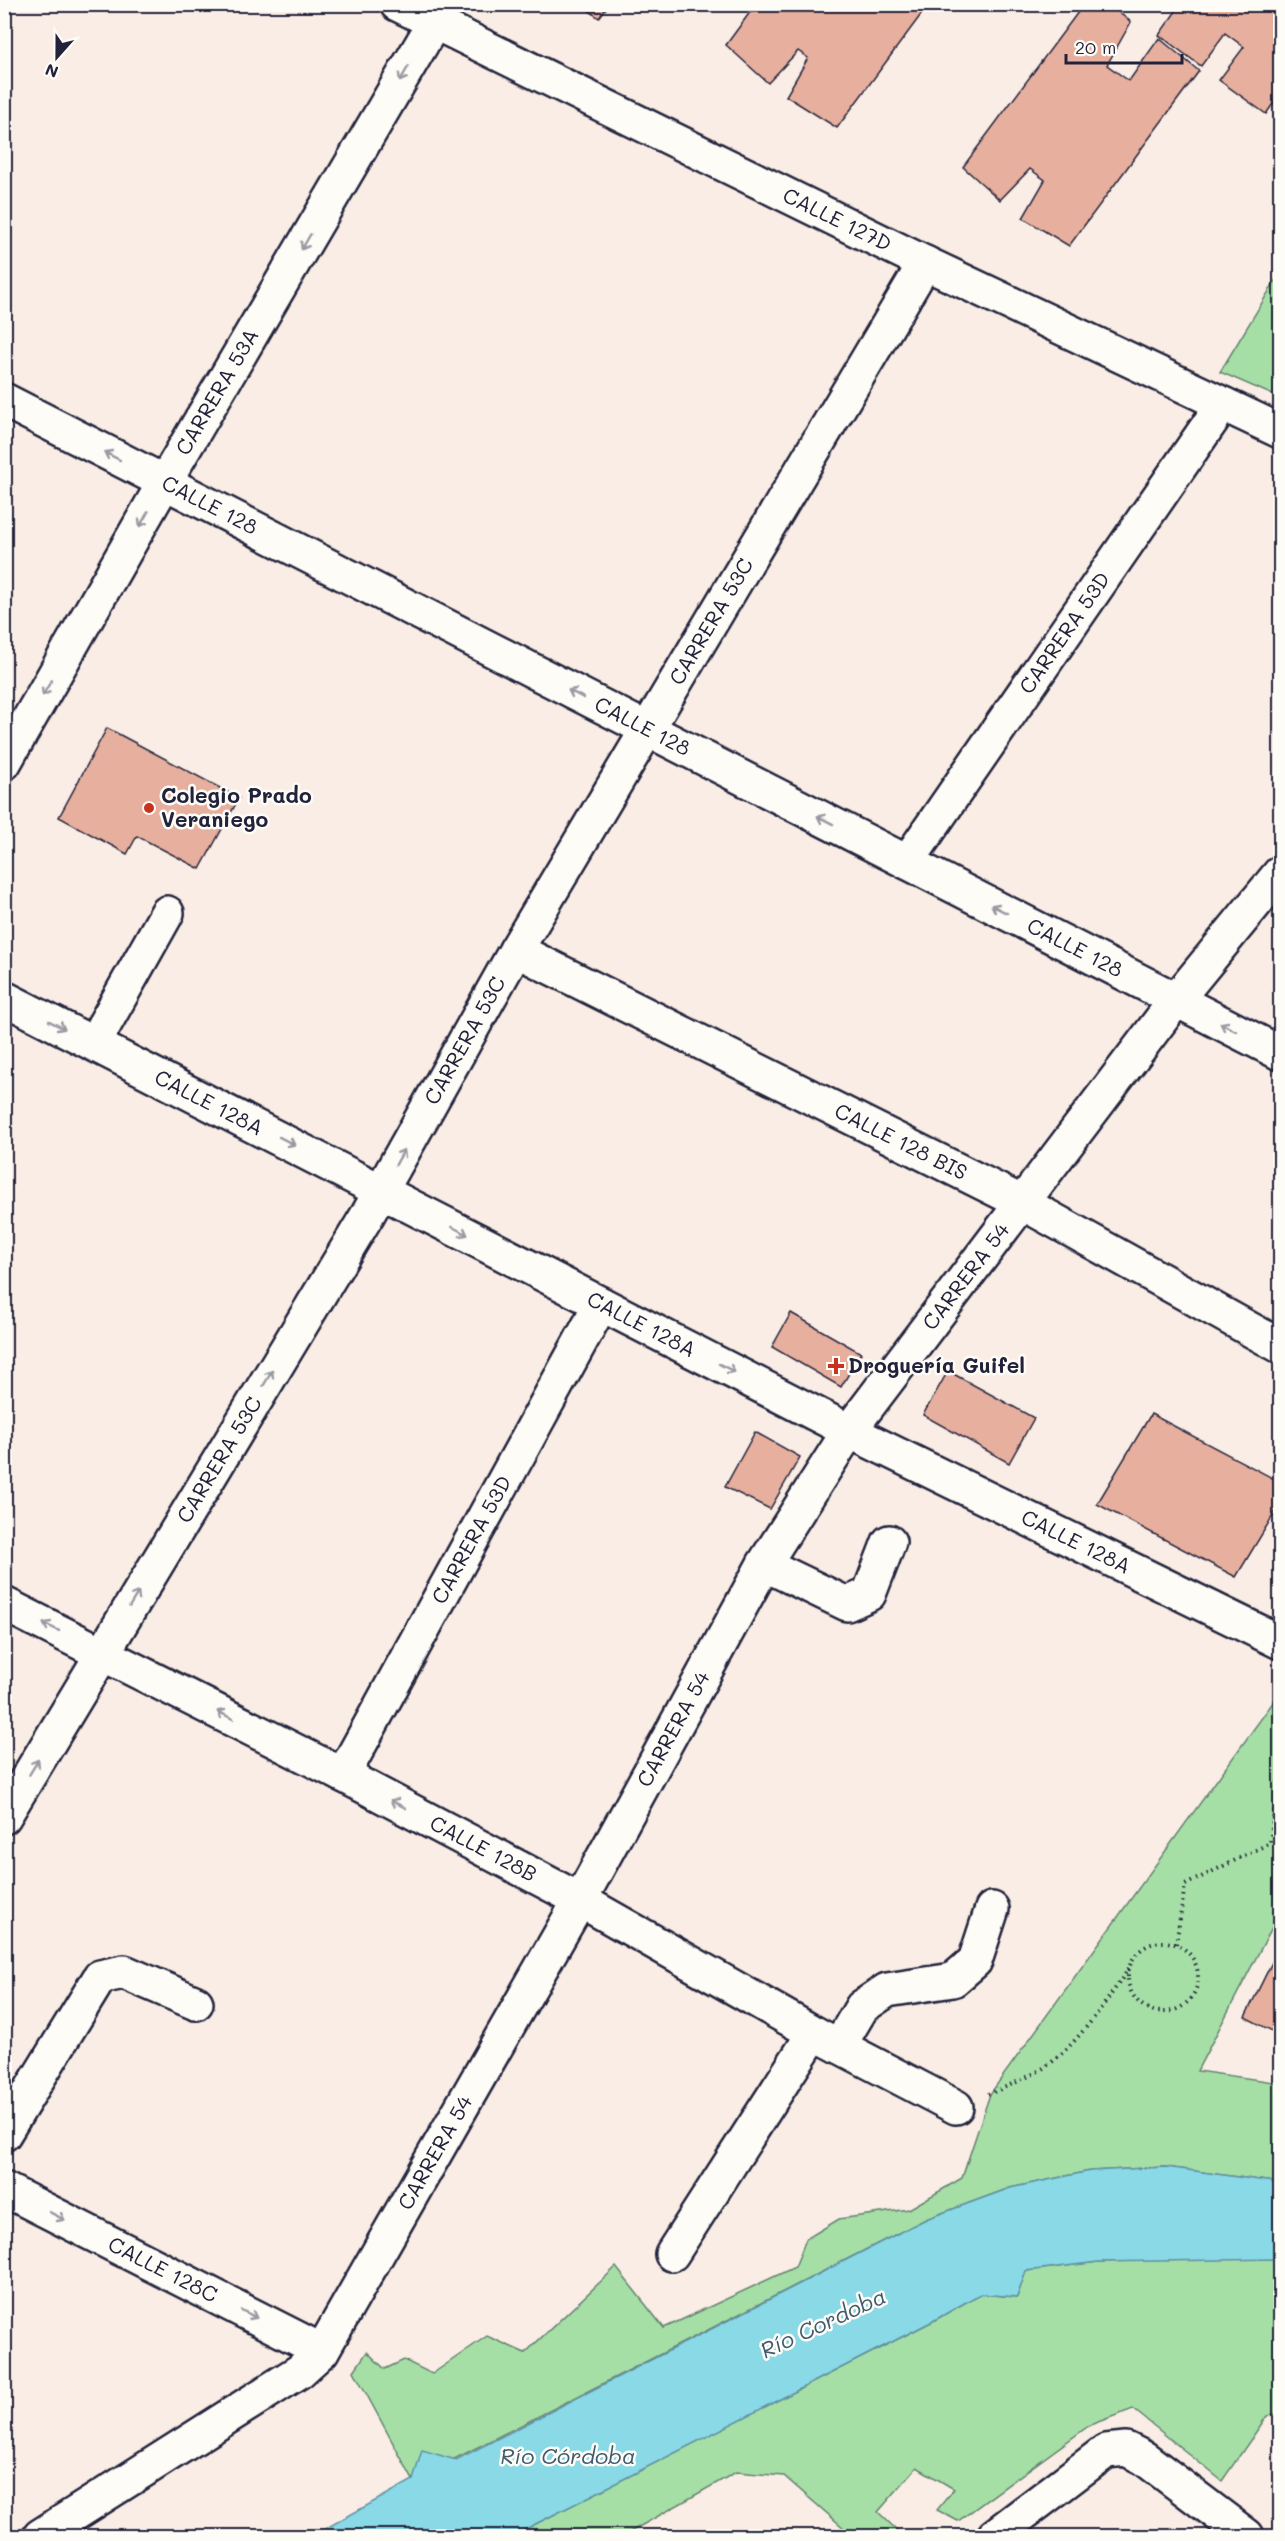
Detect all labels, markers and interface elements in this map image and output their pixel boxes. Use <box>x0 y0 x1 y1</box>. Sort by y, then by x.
north arrow <box>27 27 87 87</box>
scale bar <box>1066 27 1182 65</box>
text: 20 m <box>1075 35 1116 59</box>
text: N <box>42 59 61 83</box>
one-way arrow <box>398 65 410 82</box>
street label: CALLE 127D <box>779 180 896 256</box>
one-way arrow <box>299 233 311 250</box>
street label: CARRERA 53A <box>168 323 264 459</box>
one-way arrow <box>104 450 122 461</box>
street label: CALLE 128 <box>158 468 263 540</box>
one-way arrow <box>137 510 149 527</box>
street label: CARRERA 53C <box>662 553 758 689</box>
street label: CARRERA 53D <box>1012 566 1115 699</box>
one-way arrow <box>41 679 53 696</box>
one-way arrow <box>568 688 586 699</box>
street label: CALLE 128 <box>590 690 696 761</box>
place label: Colegio Prado Veraniego <box>161 781 312 832</box>
marker: Colegio Prado Veraniego <box>142 801 156 815</box>
one-way arrow <box>816 814 834 826</box>
one-way arrow <box>990 903 1008 914</box>
street label: CALLE 128 <box>1023 911 1128 982</box>
street label: CARRERA 53C <box>417 971 511 1109</box>
one-way arrow <box>47 1019 65 1031</box>
one-way arrow <box>1220 1020 1238 1032</box>
street label: CALLE 128A <box>150 1062 268 1141</box>
street label: CALLE 128 BIS <box>831 1096 972 1185</box>
one-way arrow <box>277 1136 295 1148</box>
one-way arrow <box>395 1148 406 1166</box>
street label: CARRERA 54 <box>916 1216 1015 1335</box>
one-way arrow <box>451 1225 468 1237</box>
street label: CALLE 128A <box>583 1284 701 1362</box>
place label: Droguería Guifel <box>848 1351 1025 1378</box>
marker: Droguería Guifel <box>829 1359 843 1373</box>
one-way arrow <box>717 1363 735 1375</box>
one-way arrow <box>262 1370 274 1387</box>
street label: CARRERA 53C <box>170 1391 267 1527</box>
street label: CARRERA 53D <box>424 1470 516 1608</box>
street label: CALLE 128A <box>1017 1502 1136 1579</box>
one-way arrow <box>129 1591 141 1608</box>
one-way arrow <box>43 1621 60 1633</box>
street label: CARRERA 54 <box>630 1665 715 1791</box>
one-way arrow <box>217 1709 234 1721</box>
one-way arrow <box>29 1758 41 1775</box>
one-way arrow <box>390 1798 408 1809</box>
street label: CALLE 128B <box>426 1808 542 1887</box>
street label: CARRERA 54 <box>391 2089 478 2214</box>
one-way arrow <box>47 2211 65 2222</box>
street label: CALLE 128C <box>104 2229 223 2308</box>
water label: Río Cordoba <box>755 2281 890 2364</box>
one-way arrow <box>240 2308 258 2320</box>
water label: Río Córdoba <box>500 2441 636 2470</box>

